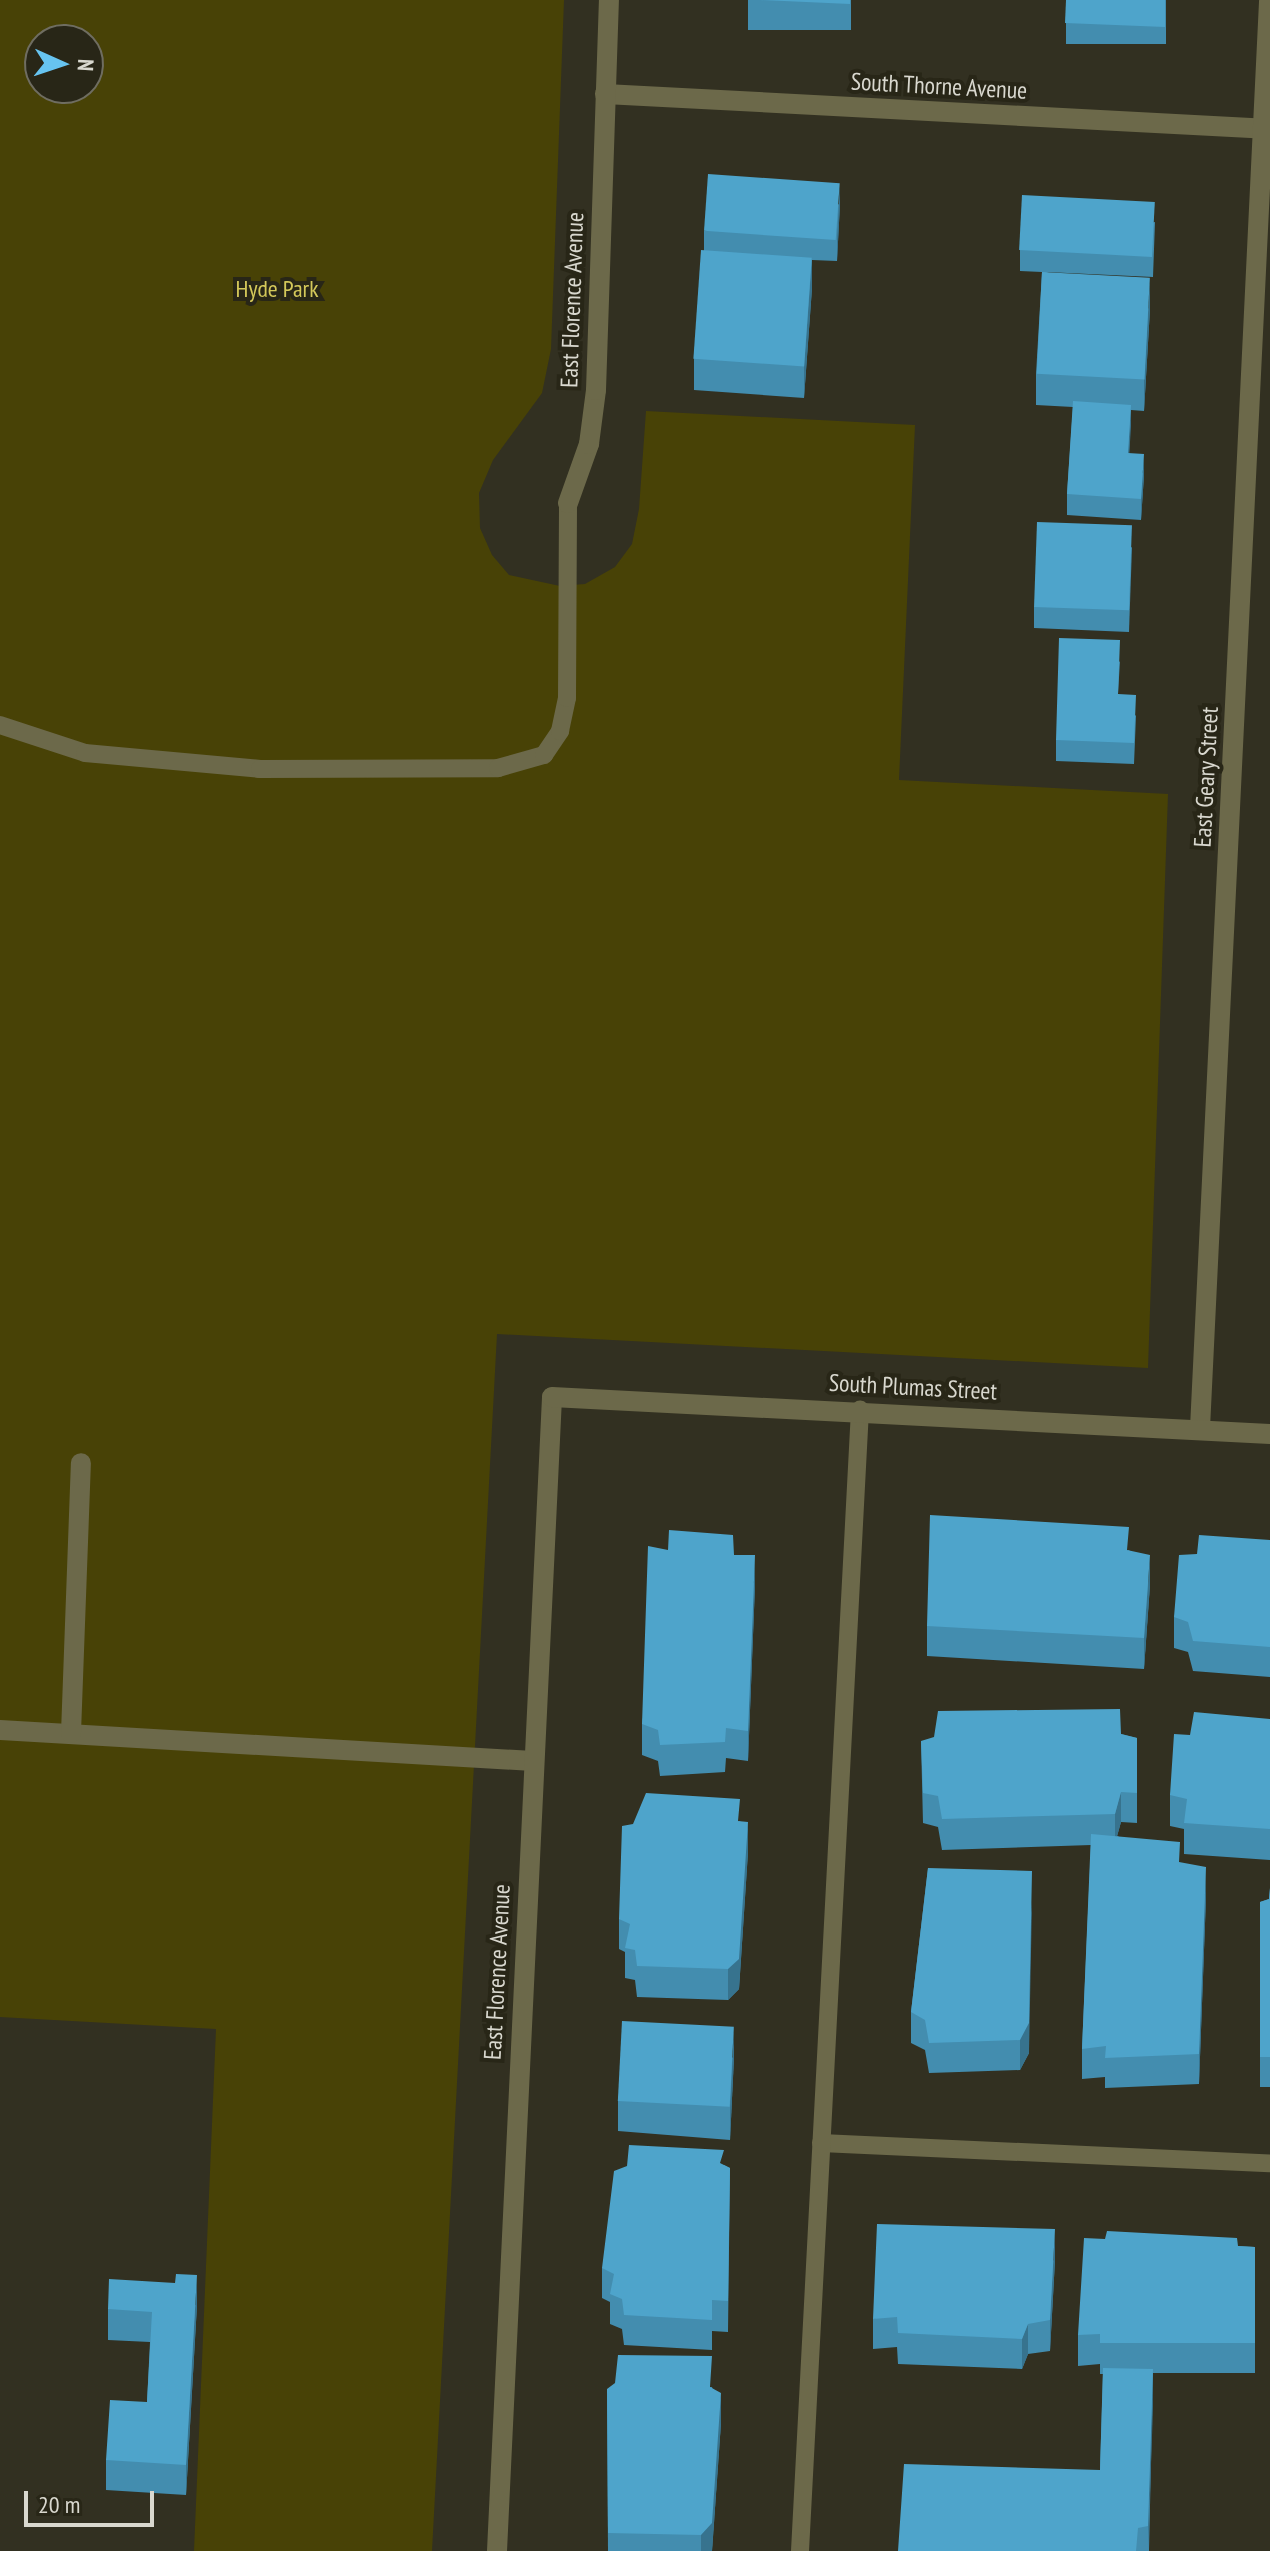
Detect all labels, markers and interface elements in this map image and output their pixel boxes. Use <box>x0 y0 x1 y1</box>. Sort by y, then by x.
north arrow <box>24 24 104 104</box>
text: N <box>72 58 100 72</box>
street label: South Thorne Avenue <box>849 67 1029 105</box>
street label: East Florence Avenue <box>555 211 589 389</box>
park label: Hyde Park <box>236 275 318 303</box>
street label: East Geary Street <box>1188 706 1224 848</box>
street label: South Plumas Street <box>828 1368 998 1406</box>
street label: East Florence Avenue <box>478 1883 516 2061</box>
scale bar <box>28 2475 158 2525</box>
text: 20 m <box>38 2489 80 2520</box>

